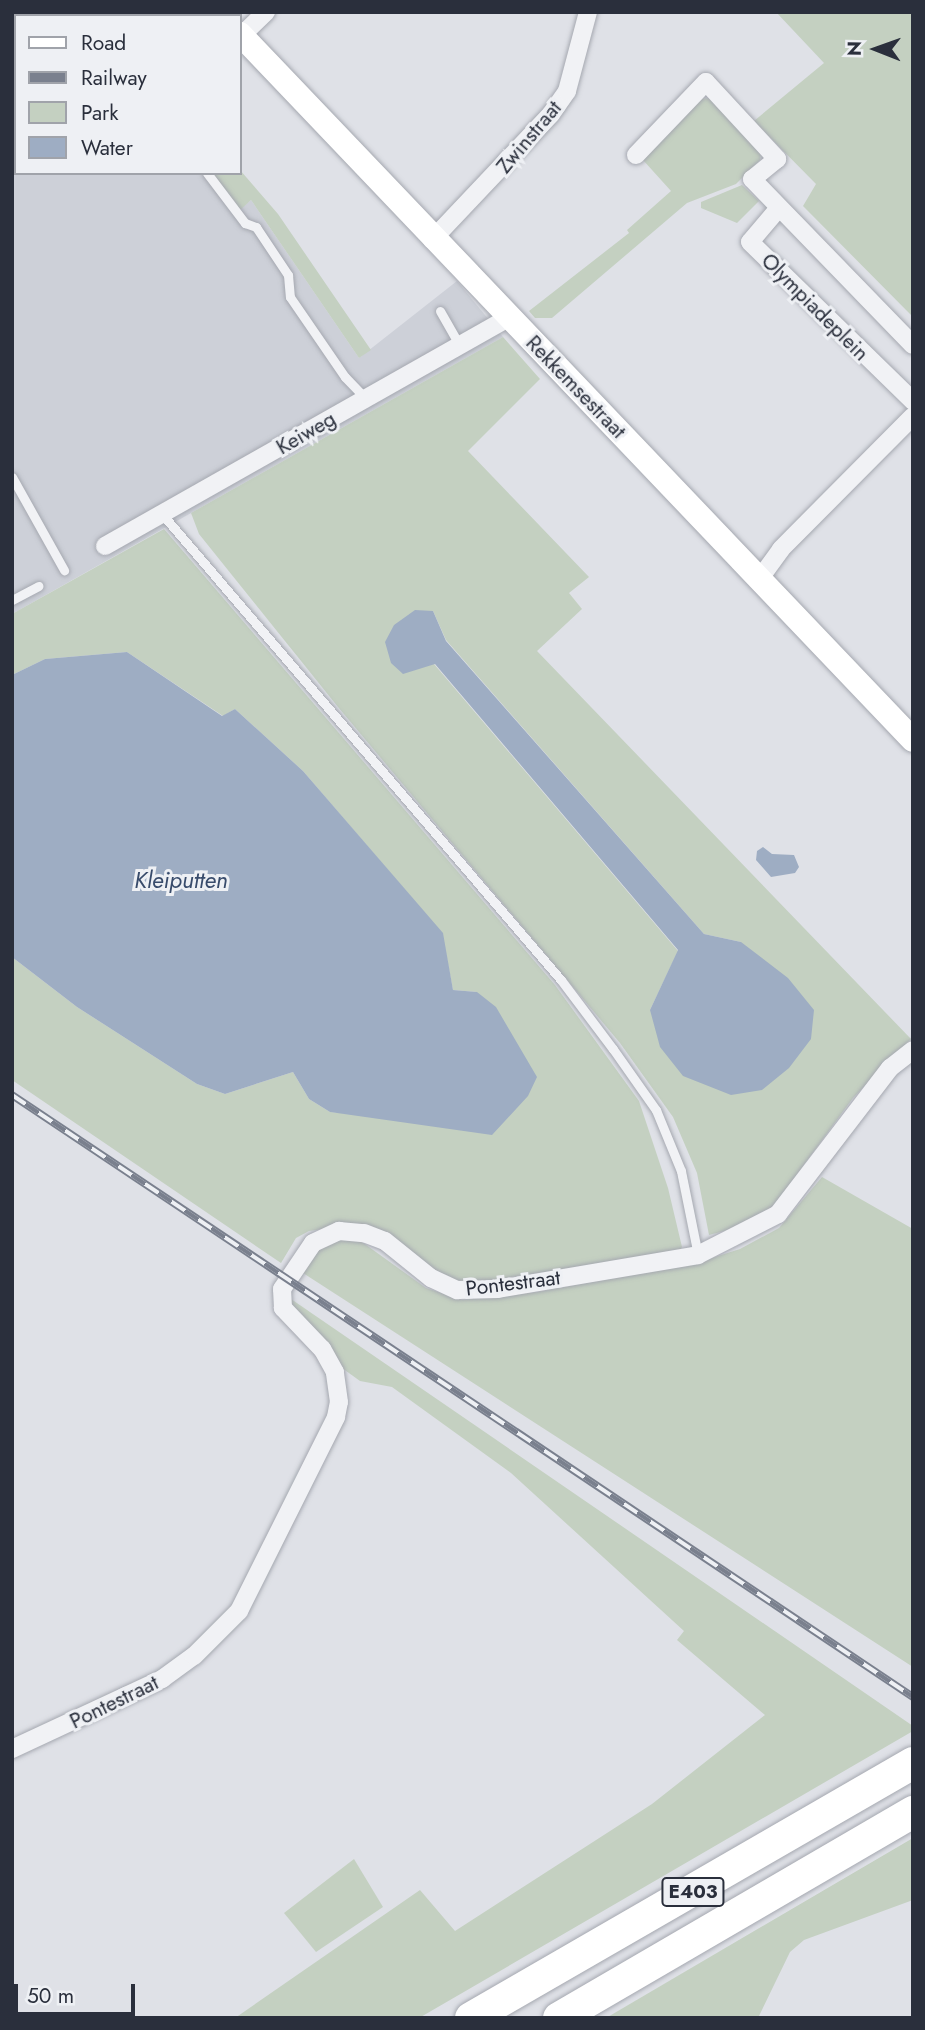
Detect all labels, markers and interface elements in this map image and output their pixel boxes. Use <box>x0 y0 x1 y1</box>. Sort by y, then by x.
legend <box>14 14 242 175</box>
north arrow <box>841 14 911 84</box>
text: Road <box>81 28 126 58</box>
text: N <box>841 41 868 56</box>
text: Railway <box>81 63 147 93</box>
street label: Zwinstraat <box>491 96 567 178</box>
text: Park <box>81 98 118 128</box>
text: Water <box>81 133 133 163</box>
street label: Olympiadeplein <box>756 248 874 366</box>
street label: Rekkemsestraat <box>521 330 631 444</box>
street label: Keiweg <box>272 406 340 460</box>
water label: Kleiputten <box>134 866 228 894</box>
street label: Pontestraat <box>464 1265 562 1301</box>
street label: Pontestraat <box>66 1670 162 1734</box>
road number: E403 <box>660 1876 726 1908</box>
scale bar <box>18 1970 138 2014</box>
text: 50 m <box>27 1981 74 2011</box>

